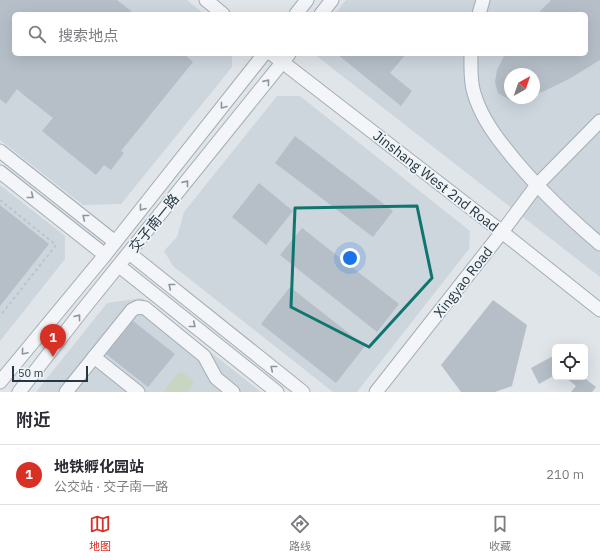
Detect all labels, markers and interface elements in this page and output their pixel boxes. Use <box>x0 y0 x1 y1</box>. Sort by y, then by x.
search box <box>12 12 588 56</box>
icon: search <box>26 23 48 45</box>
text: 搜索地点 <box>58 26 118 45</box>
north arrow <box>504 68 540 104</box>
one-way arrow <box>262 79 269 86</box>
one-way arrow <box>220 102 227 109</box>
street label: Jinshang West 2nd Road <box>370 126 502 236</box>
one-way arrow <box>181 180 188 188</box>
street label: 交子南一路 <box>125 190 183 256</box>
one-way arrow <box>26 192 33 199</box>
one-way arrow <box>139 204 146 211</box>
one-way arrow <box>82 215 89 222</box>
street label: Xingyao Road <box>430 243 496 321</box>
your location <box>340 248 360 268</box>
one-way arrow <box>169 284 176 291</box>
one-way arrow <box>73 314 80 321</box>
one-way arrow <box>188 321 196 328</box>
pin: 1 <box>40 324 66 357</box>
map controls <box>552 344 588 380</box>
button: locate <box>552 344 588 380</box>
one-way arrow <box>22 348 29 355</box>
scale bar <box>12 364 88 383</box>
one-way arrow <box>270 365 277 372</box>
text: 50 m <box>18 366 43 380</box>
text: 附近 <box>16 409 50 431</box>
text: 地铁孵化园站 <box>54 457 144 476</box>
text: 1 <box>25 466 33 483</box>
text: 210 m <box>546 466 584 483</box>
text: 公交站 · 交子南一路 <box>54 478 168 495</box>
tab: 地图 <box>89 513 111 553</box>
tab: 路线 <box>289 513 311 553</box>
tab: 收藏 <box>489 513 511 553</box>

